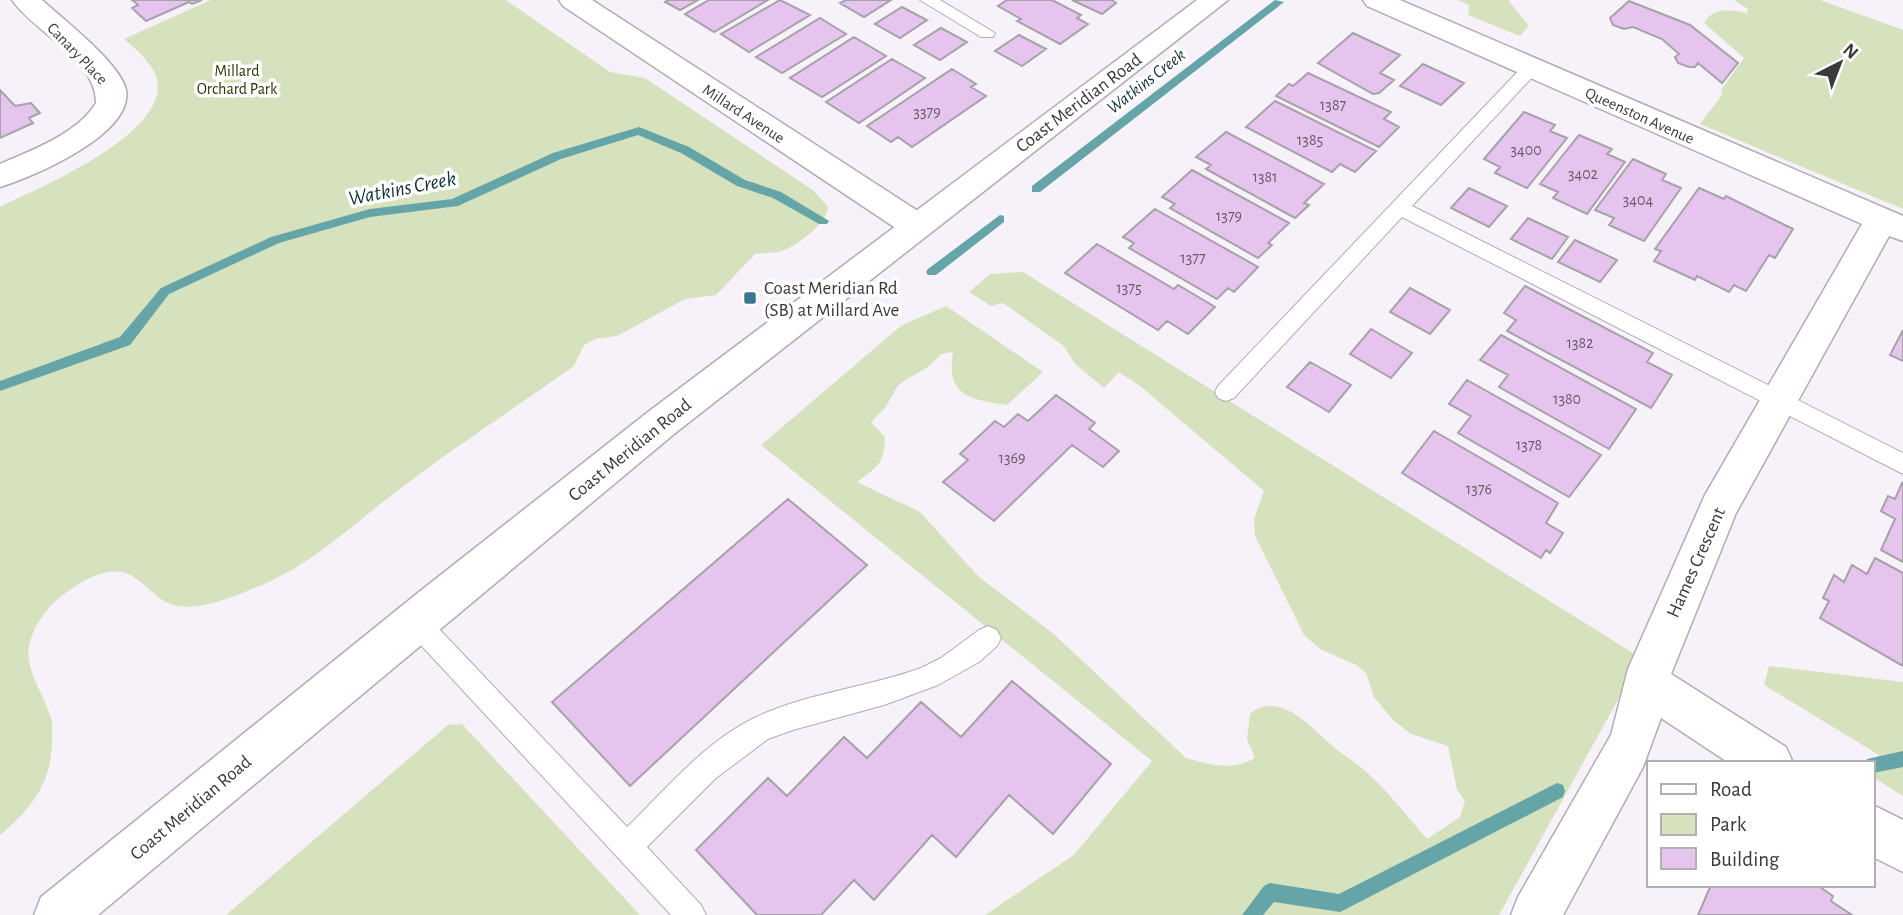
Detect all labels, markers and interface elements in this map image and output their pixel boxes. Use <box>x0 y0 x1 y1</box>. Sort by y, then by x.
street label: Canary Place <box>43 20 110 88</box>
north arrow <box>1805 28 1875 98</box>
text: N <box>1839 40 1862 63</box>
water label: Watkins Creek <box>1104 46 1189 118</box>
street label: Coast Meridian Road <box>1013 50 1145 156</box>
park label: Millard Orchard Park <box>197 63 278 97</box>
street label: Millard Avenue <box>700 81 787 146</box>
street label: Queenston Avenue <box>1582 85 1696 148</box>
house number: 1387 <box>1320 97 1347 113</box>
house number: 3379 <box>913 104 941 120</box>
house number: 1385 <box>1297 132 1323 148</box>
house number: 3400 <box>1510 142 1542 158</box>
house number: 3402 <box>1568 166 1598 182</box>
water label: Watkins Creek <box>347 168 458 209</box>
house number: 1381 <box>1252 169 1278 185</box>
house number: 3404 <box>1623 192 1654 208</box>
house number: 1379 <box>1216 208 1242 224</box>
house number: 1377 <box>1180 250 1206 266</box>
place label: Coast Meridian Rd (SB) at Millard Ave <box>764 279 899 320</box>
house number: 1375 <box>1116 280 1142 296</box>
marker: Coast Meridian Rd (SB) at Millard Ave <box>742 290 758 306</box>
house number: 1382 <box>1567 335 1593 351</box>
house number: 1380 <box>1553 391 1581 407</box>
street label: Coast Meridian Road <box>565 395 695 505</box>
house number: 1378 <box>1516 437 1542 453</box>
house number: 1369 <box>998 450 1026 466</box>
house number: 1376 <box>1466 481 1492 497</box>
street label: Hames Crescent <box>1664 505 1729 621</box>
street label: Coast Meridian Road <box>127 752 255 864</box>
legend <box>1647 761 1875 887</box>
text: Road <box>1710 779 1752 800</box>
text: Park <box>1710 814 1747 835</box>
text: Building <box>1710 849 1780 870</box>

